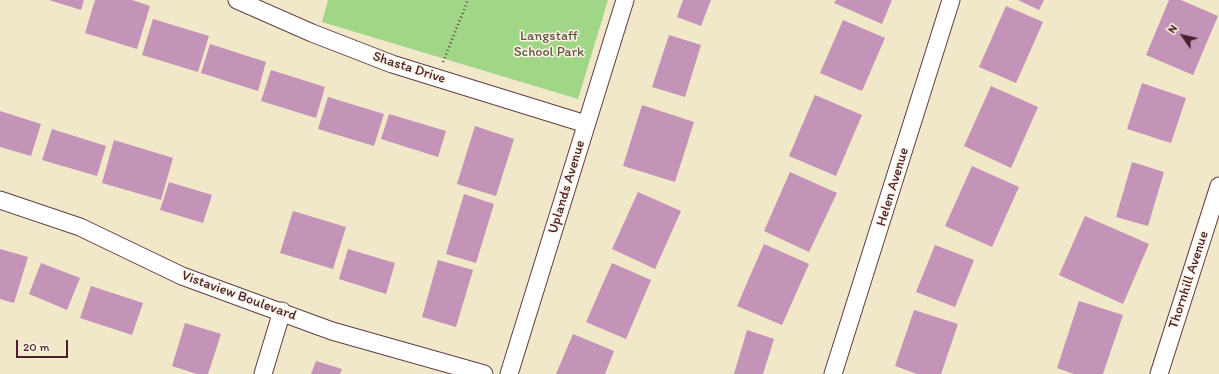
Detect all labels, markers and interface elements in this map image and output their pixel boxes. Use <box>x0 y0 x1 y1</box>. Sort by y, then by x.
north arrow <box>1163 16 1203 56</box>
text: N <box>1165 22 1180 36</box>
park label: Langstaff School Park <box>514 28 584 60</box>
street label: Shasta Drive <box>370 48 448 88</box>
street label: Uplands Avenue <box>545 138 589 236</box>
street label: Helen Avenue <box>873 146 913 228</box>
street label: Thornhill Avenue <box>1165 229 1213 331</box>
street label: Vistaview Boulevard <box>179 267 299 325</box>
scale bar <box>18 332 70 358</box>
text: 20 m <box>23 340 50 354</box>

